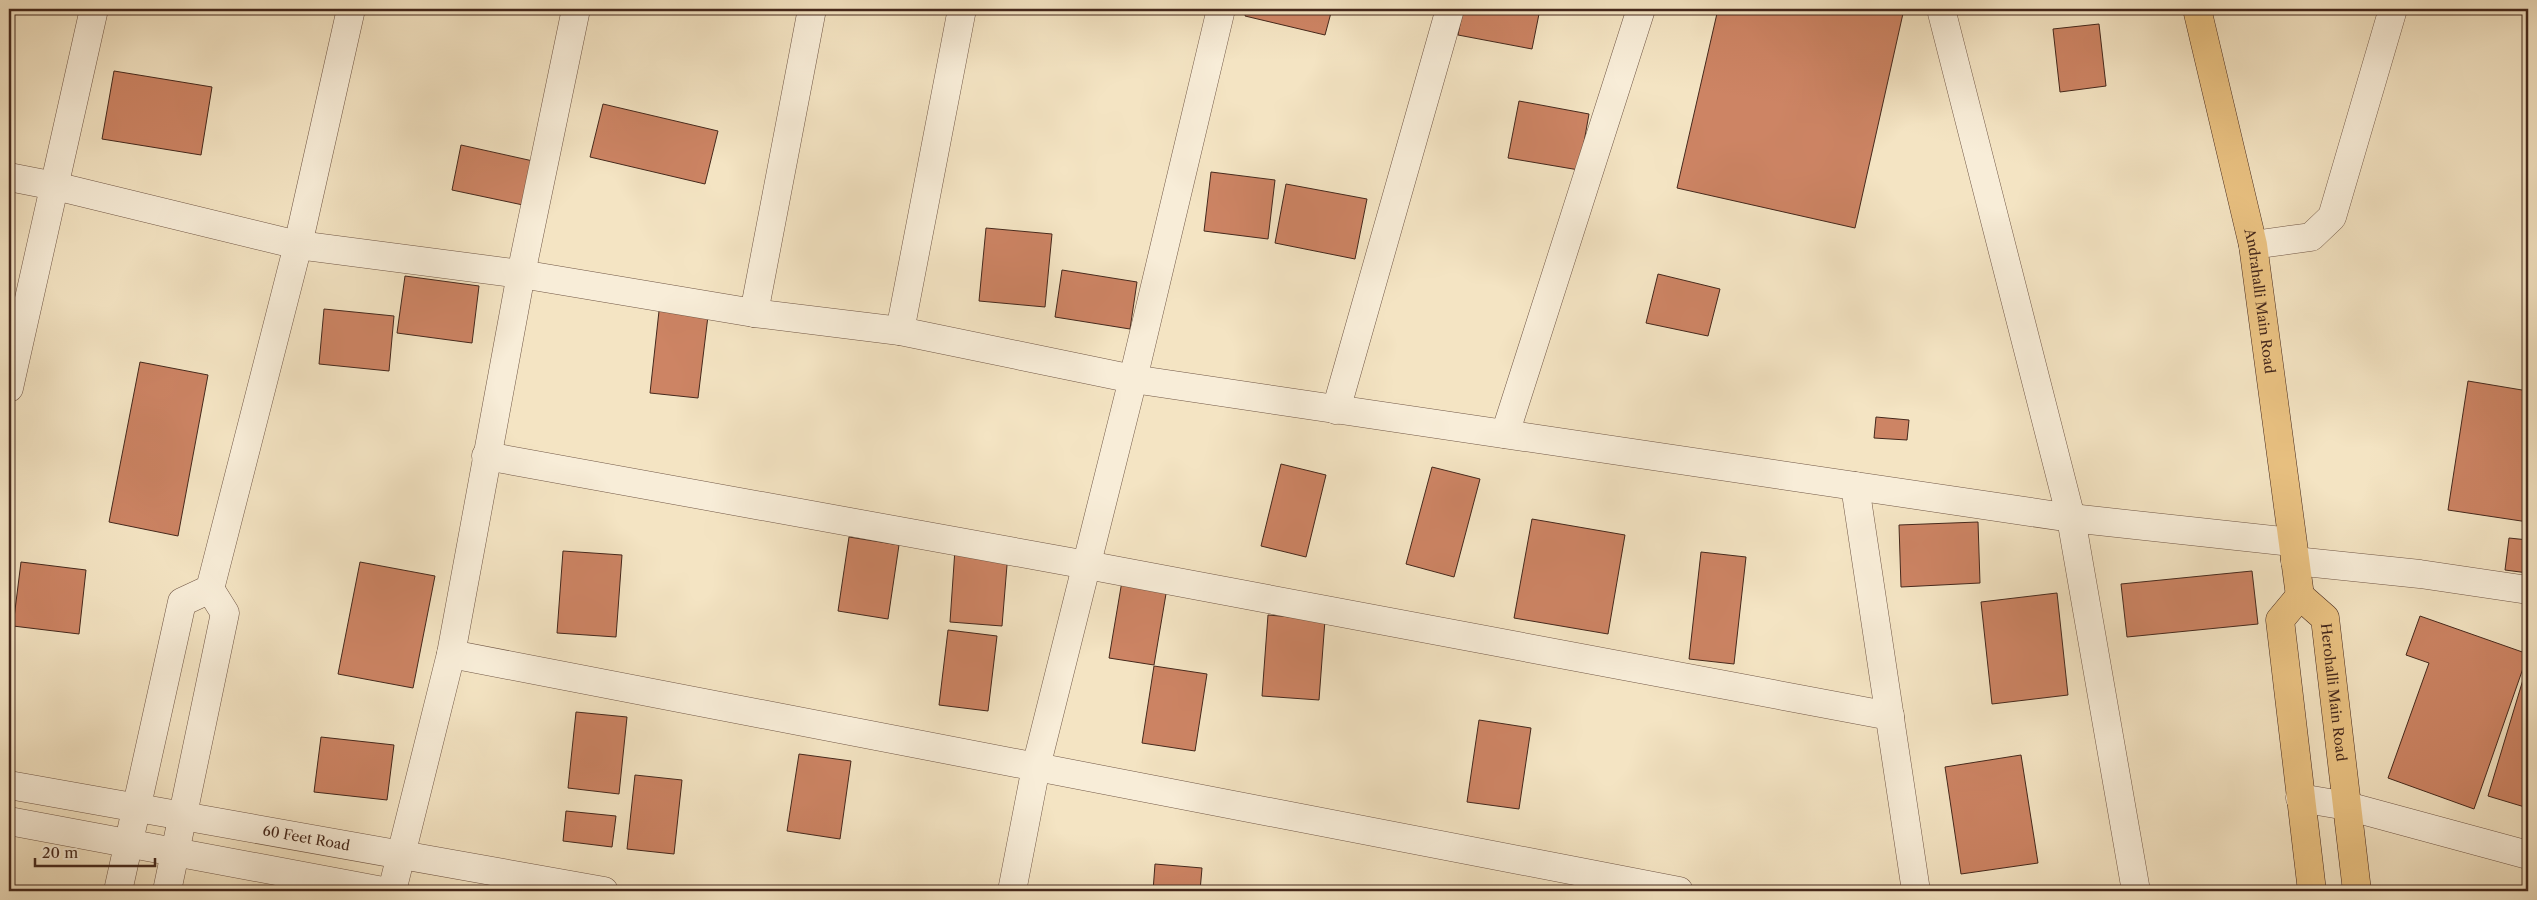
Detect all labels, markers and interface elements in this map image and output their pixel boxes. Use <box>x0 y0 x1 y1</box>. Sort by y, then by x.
street label: Andrahalli Main Road <box>2240 226 2279 375</box>
street label: Herohalli Main Road <box>2317 622 2351 763</box>
street label: 60 Feet Road <box>261 821 352 855</box>
scale bar <box>35 835 155 867</box>
text: 20 m <box>42 843 78 862</box>

